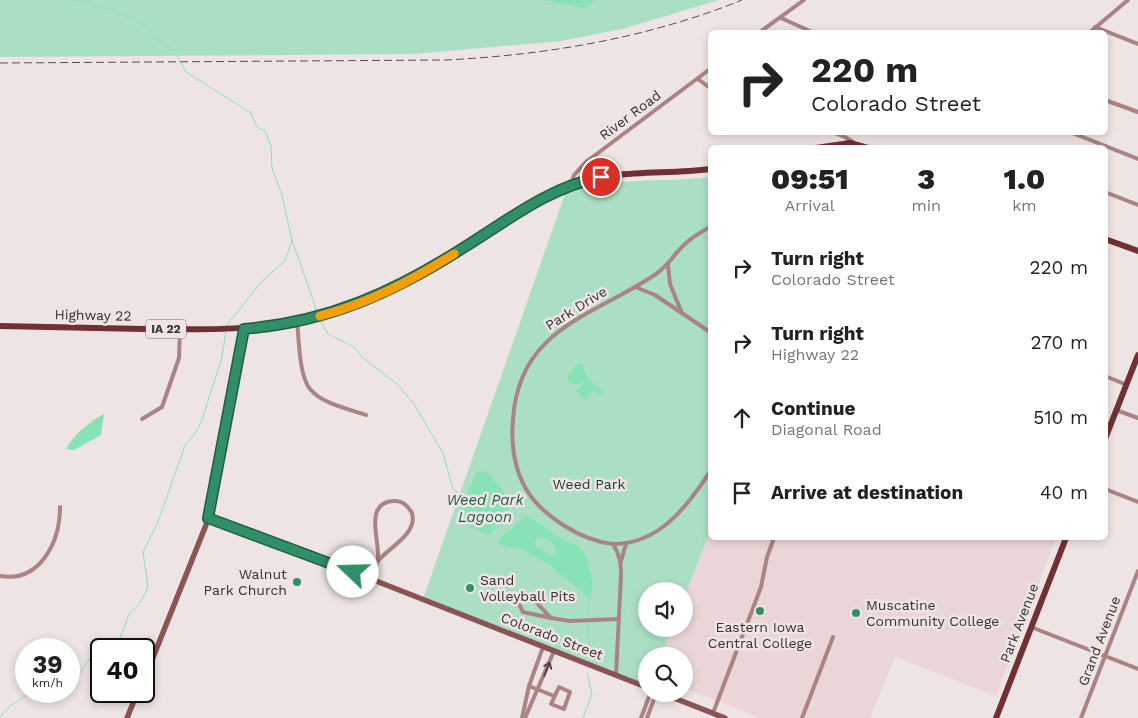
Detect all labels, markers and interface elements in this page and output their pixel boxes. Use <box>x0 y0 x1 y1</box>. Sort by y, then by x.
text: 220 m <box>811 49 918 91</box>
icon: right <box>728 50 793 115</box>
street label: River Road <box>596 87 664 143</box>
text: Colorado Street <box>811 91 981 116</box>
pin <box>580 156 622 198</box>
text: 09:51 <box>771 161 849 196</box>
text: 3 <box>917 161 935 196</box>
text: 1.0 <box>1004 161 1045 196</box>
icon: arrive <box>587 163 615 191</box>
text: Arrival <box>785 196 835 215</box>
text: min <box>911 196 941 215</box>
text: km <box>1012 196 1037 215</box>
text: Turn right <box>771 247 864 270</box>
icon: right <box>728 254 756 282</box>
text: 220 m <box>1029 256 1088 279</box>
text: Colorado Street <box>771 270 895 289</box>
street label: Park Drive <box>542 283 610 333</box>
street label: Highway 22 <box>54 306 132 324</box>
road number: IA 22 <box>146 320 186 338</box>
text: Turn right <box>771 322 864 345</box>
icon: right <box>728 329 756 357</box>
text: 270 m <box>1031 331 1088 354</box>
text: Highway 22 <box>771 345 859 364</box>
text: Continue <box>771 397 855 420</box>
icon: ahead <box>728 404 756 432</box>
text: 510 m <box>1033 406 1088 429</box>
text: Diagonal Road <box>771 420 882 439</box>
park label: Weed Park <box>553 476 625 492</box>
icon: arrive <box>728 479 756 507</box>
text: Arrive at destination <box>771 481 963 504</box>
text: 40 m <box>1040 481 1088 504</box>
water label: Weed Park Lagoon <box>446 491 524 526</box>
position arrow <box>326 545 378 597</box>
place label: Walnut Park Church <box>204 566 287 598</box>
place label: Sand Volleyball Pits <box>480 572 575 604</box>
marker: Walnut Park Church <box>291 576 303 588</box>
street label: Park Avenue <box>997 581 1041 665</box>
marker: Sand Volleyball Pits <box>464 582 476 594</box>
map controls <box>638 582 693 702</box>
button: sound <box>638 582 693 637</box>
street label: Grand Avenue <box>1075 594 1123 688</box>
place label: Muscatine Community College <box>866 597 999 629</box>
marker: Eastern Iowa Central College <box>754 605 766 617</box>
marker: Muscatine Community College <box>850 607 862 619</box>
street label: Colorado Street <box>499 609 606 663</box>
place label: Eastern Iowa Central College <box>708 619 812 651</box>
speed limit sign: 40 <box>90 638 155 703</box>
button: search <box>638 647 693 702</box>
text: 39 <box>32 650 63 679</box>
one-way arrow <box>543 662 552 677</box>
text: km/h <box>32 676 63 690</box>

